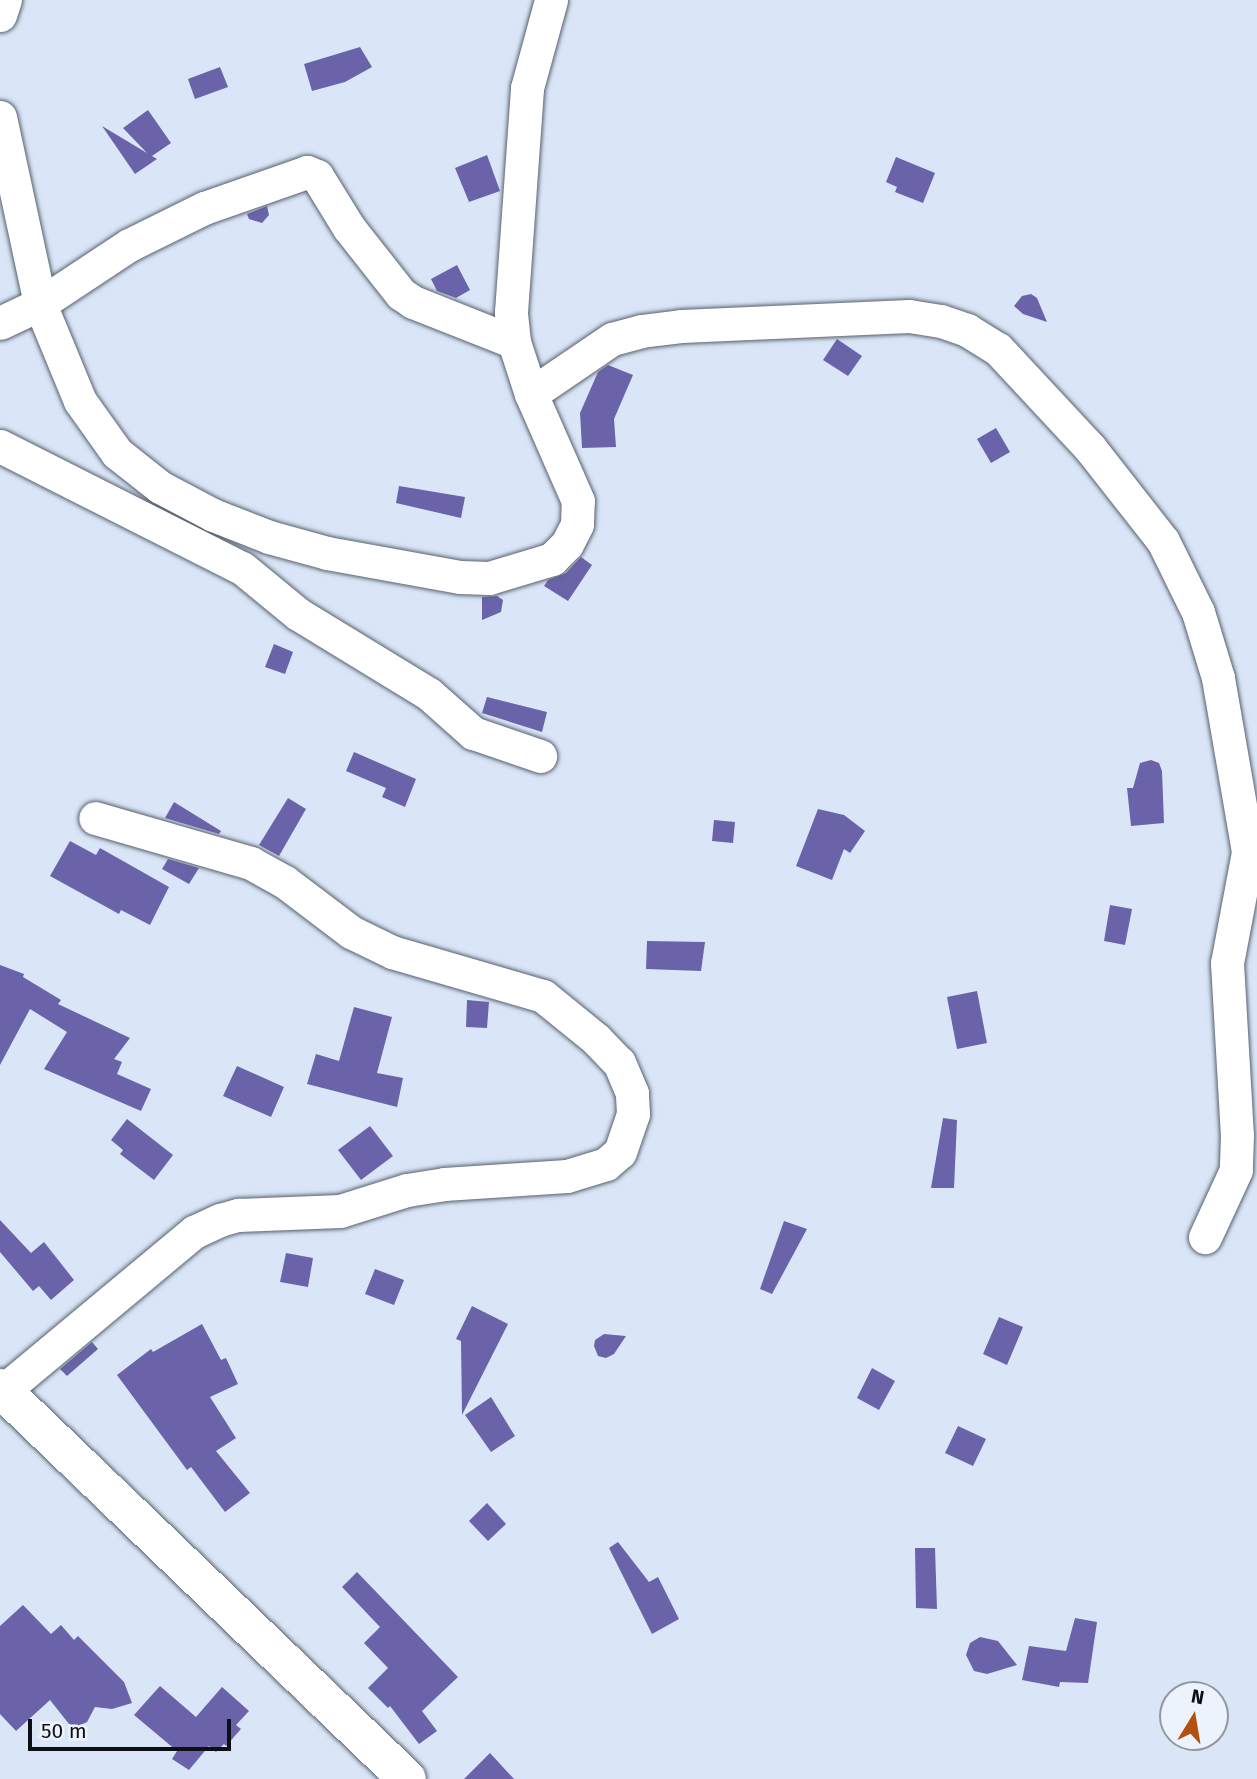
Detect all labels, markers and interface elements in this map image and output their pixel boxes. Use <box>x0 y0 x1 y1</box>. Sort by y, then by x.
north arrow <box>1159 1681 1229 1751</box>
text: N <box>1189 1684 1206 1709</box>
scale bar <box>32 1706 234 1750</box>
text: 50 m <box>41 1718 87 1744</box>

